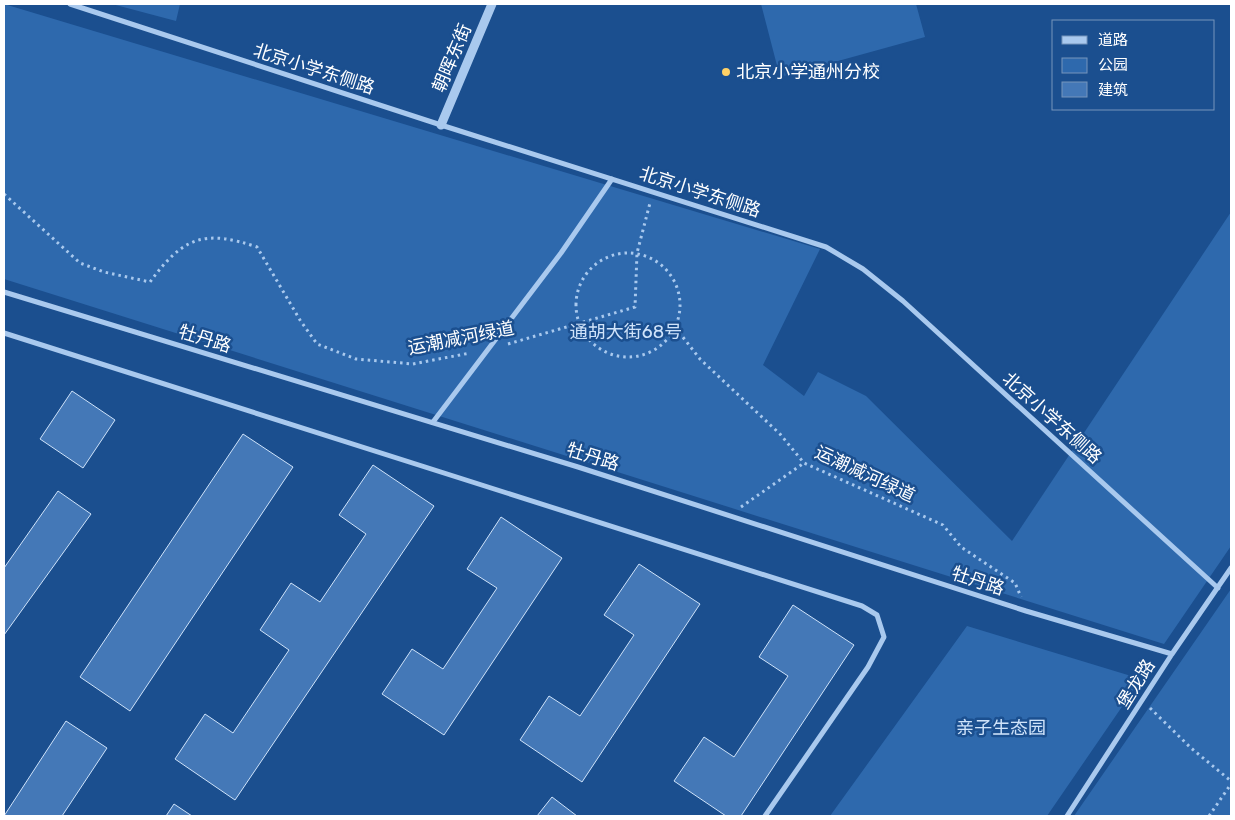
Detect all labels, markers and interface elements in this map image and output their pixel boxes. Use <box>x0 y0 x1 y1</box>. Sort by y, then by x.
legend <box>1052 20 1215 110</box>
street label: 朝晖东街 <box>428 21 476 95</box>
text: 道路 <box>1098 31 1128 49</box>
street label: 北京小学东侧路 <box>251 39 377 99</box>
text: 公园 <box>1098 56 1128 74</box>
place label: 北京小学通州分校 <box>736 61 880 83</box>
marker: 北京小学通州分校 <box>720 66 732 78</box>
text: 建筑 <box>1098 81 1128 99</box>
street label: 北京小学东侧路 <box>637 162 763 222</box>
street label: 运潮减河绿道 <box>406 317 516 359</box>
street label: 牡丹路 <box>176 321 234 357</box>
park label: 通胡大街68号 <box>570 321 682 343</box>
street label: 北京小学东侧路 <box>998 368 1106 468</box>
street label: 牡丹路 <box>564 439 622 475</box>
street label: 运潮减河绿道 <box>811 441 919 507</box>
street label: 牡丹路 <box>949 562 1007 600</box>
street label: 堡龙路 <box>1112 655 1160 713</box>
park label: 亲子生态园 <box>956 717 1046 739</box>

